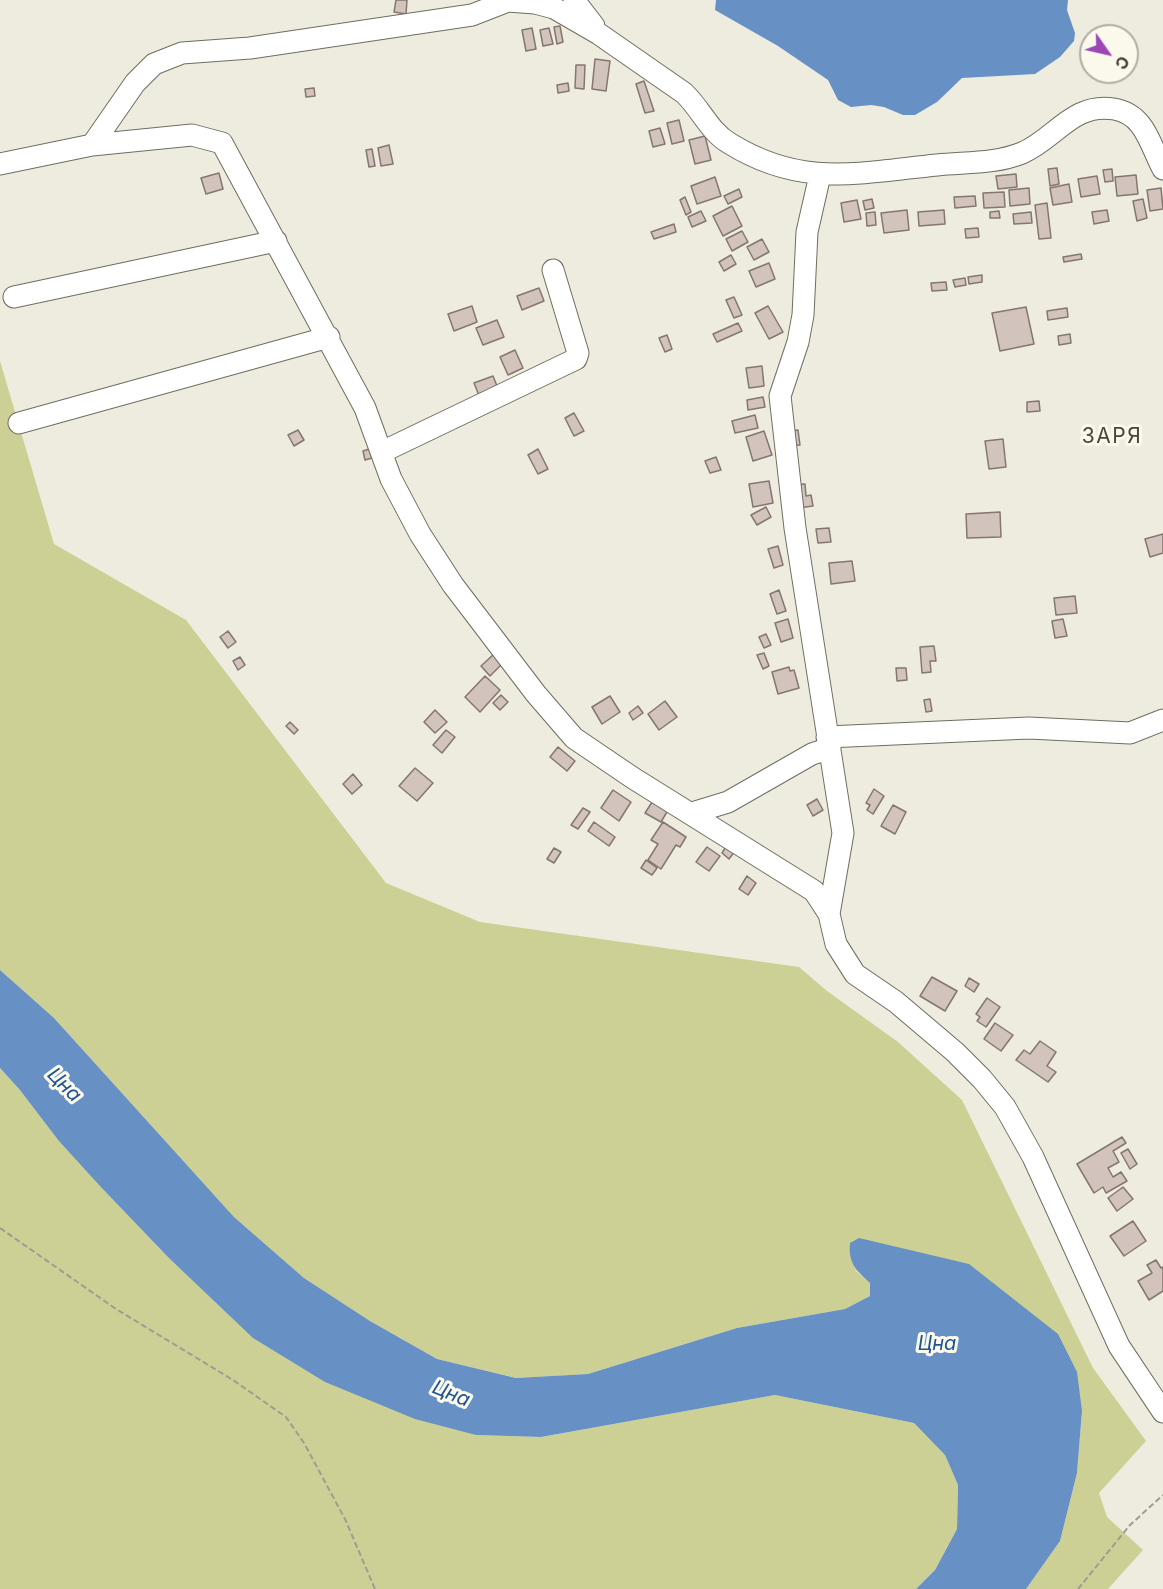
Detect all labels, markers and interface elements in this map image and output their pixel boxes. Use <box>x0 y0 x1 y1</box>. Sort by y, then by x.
north arrow <box>1079 24 1139 84</box>
text: С <box>1111 52 1134 73</box>
district label: ЗАРЯ <box>1082 424 1142 450</box>
water label: Цна <box>42 1063 86 1107</box>
water label: Цна <box>918 1332 956 1356</box>
water label: Цна <box>429 1376 473 1412</box>

